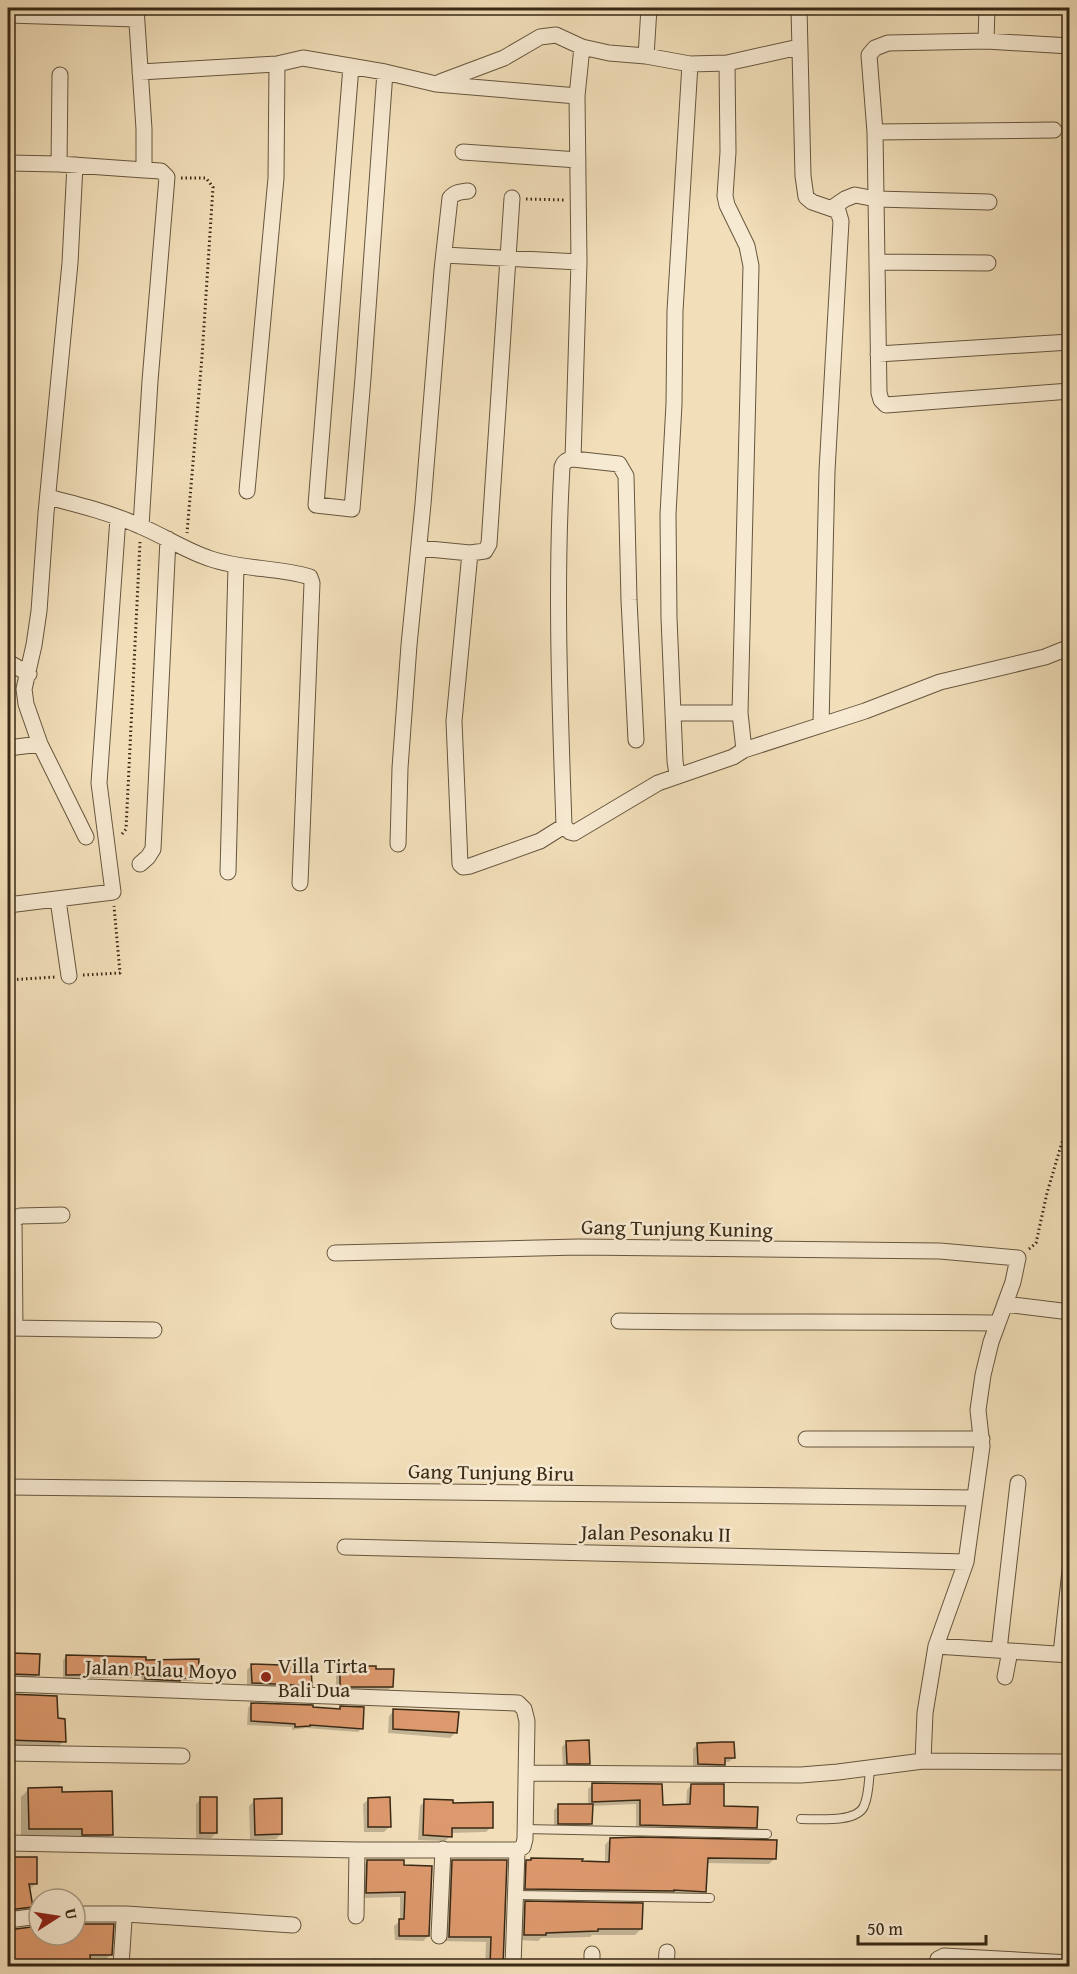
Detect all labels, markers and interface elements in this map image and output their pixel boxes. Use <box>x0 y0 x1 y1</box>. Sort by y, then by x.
street label: Gang Tunjung Kuning <box>581 1211 774 1245</box>
street label: Gang Tunjung Biru <box>408 1455 575 1489</box>
street label: Jalan Pesonaku II <box>578 1516 731 1550</box>
place label: Villa Tirta Bali Dua <box>278 1650 368 1705</box>
street label: Jalan Pulau Moyo <box>82 1651 237 1687</box>
marker: Villa Tirta Bali Dua <box>259 1670 273 1684</box>
north arrow <box>27 1887 87 1947</box>
text: U <box>59 1906 85 1922</box>
scale bar <box>858 1908 986 1946</box>
text: 50 m <box>867 1915 903 1942</box>

